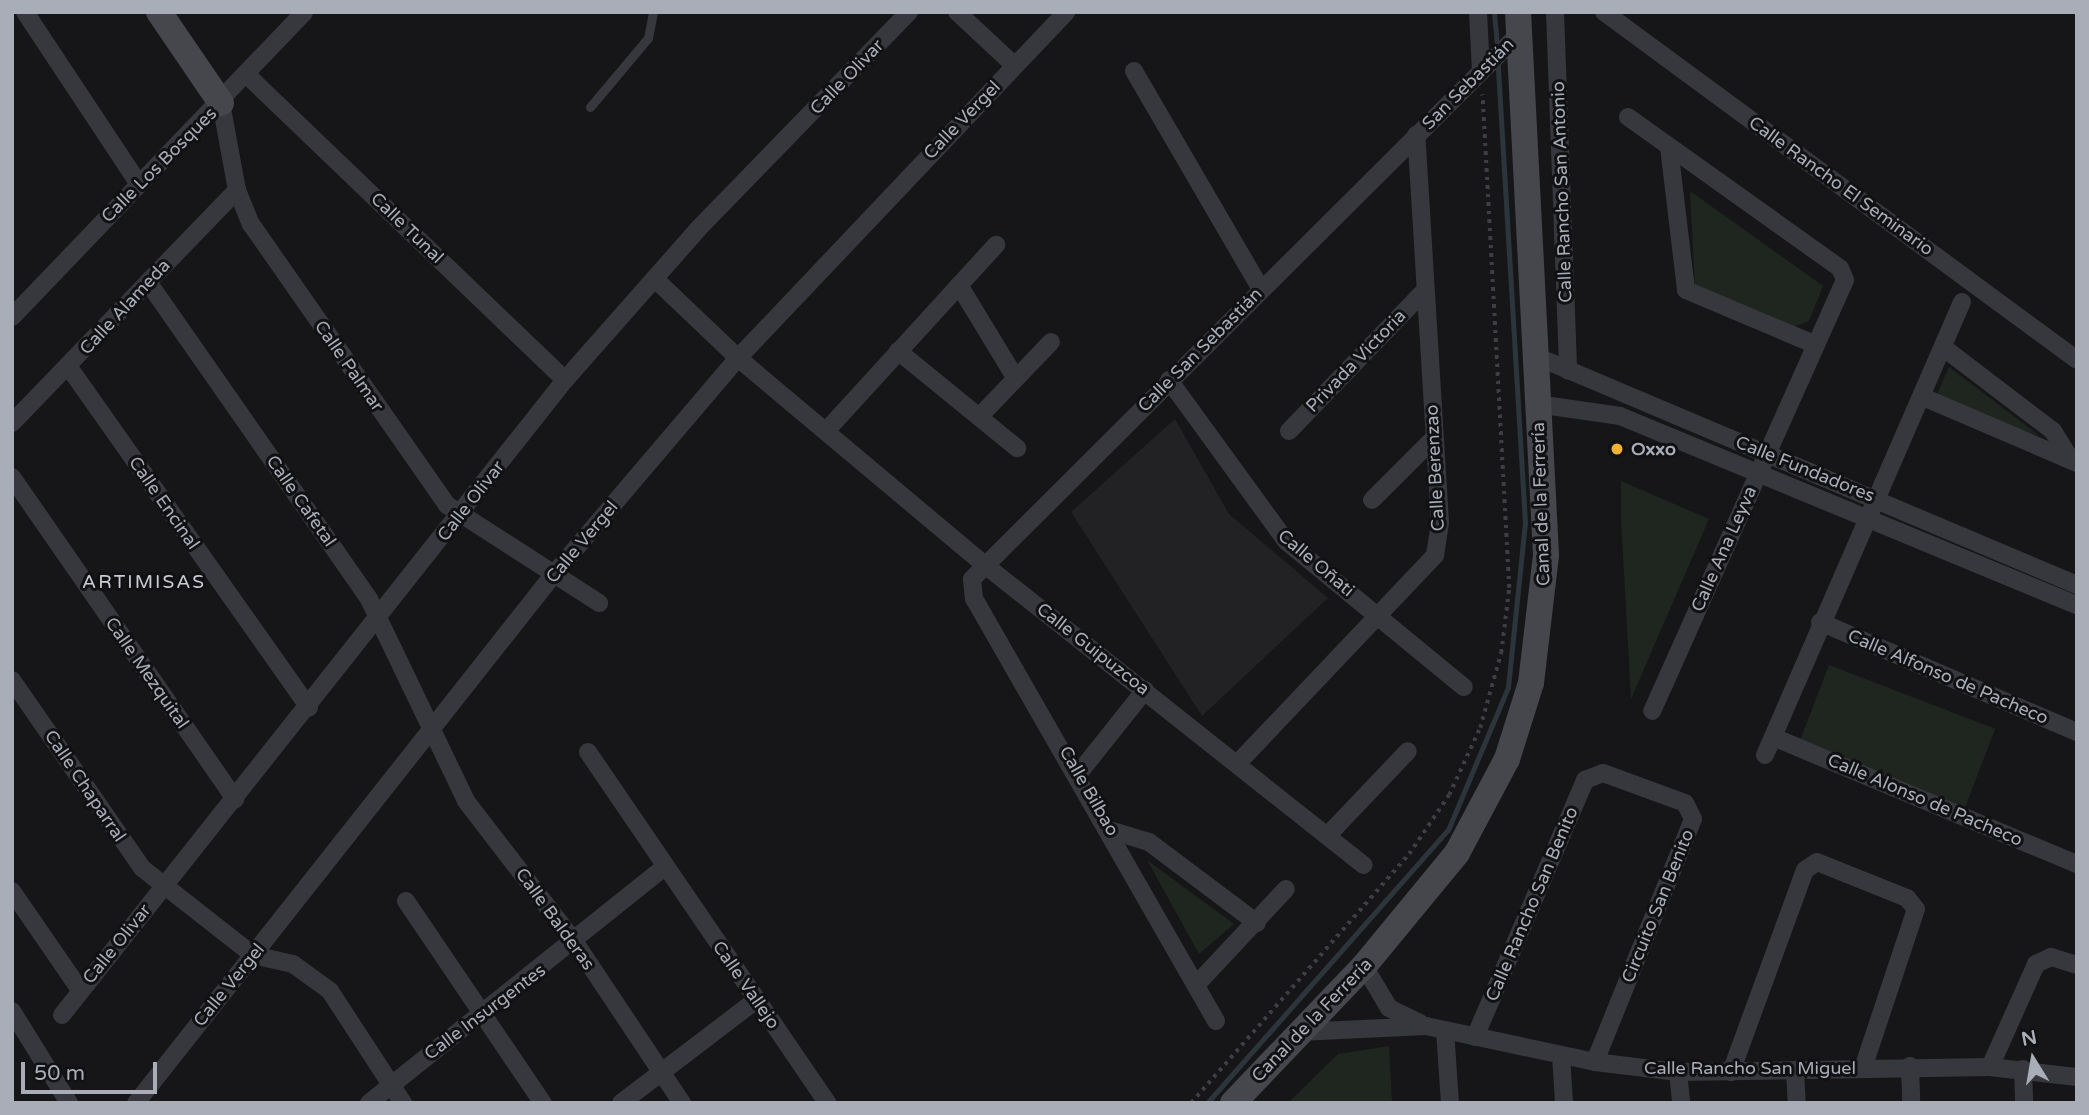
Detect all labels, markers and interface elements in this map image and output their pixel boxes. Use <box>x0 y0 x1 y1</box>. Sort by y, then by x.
street label: San Sebastián <box>1418 34 1518 134</box>
street label: Calle Olivar <box>806 35 888 119</box>
street label: Calle Vergel <box>919 76 1005 164</box>
street label: Calle Rancho San Antonio <box>1547 81 1577 303</box>
street label: Calle Los Bosques <box>97 103 221 227</box>
street label: Calle Rancho El Seminario <box>1745 112 1937 260</box>
street label: Calle Tunal <box>366 188 448 268</box>
street label: Calle Alameda <box>75 255 175 359</box>
street label: Calle San Sebastián <box>1133 283 1267 417</box>
street label: Privada Victoria <box>1301 305 1411 417</box>
street label: Calle Palmar <box>310 316 388 416</box>
street label: Calle Berenzao <box>1421 404 1449 532</box>
street label: Canal de la Ferrería <box>1527 422 1555 586</box>
street label: Calle Fundadores <box>1732 431 1878 507</box>
place label: Oxxo <box>1631 438 1676 460</box>
marker: Oxxo <box>1609 441 1625 457</box>
street label: Calle Cafetal <box>262 451 340 551</box>
street label: Calle Encinal <box>124 452 204 554</box>
street label: Calle Olivar <box>433 456 509 546</box>
street label: Calle Ana Leyva <box>1687 483 1761 615</box>
street label: Calle Vergel <box>541 496 623 588</box>
street label: Calle Oñati <box>1273 525 1359 601</box>
district label: ARTIMISAS <box>83 572 205 594</box>
street label: Calle Guipuzcoa <box>1032 598 1154 700</box>
street label: Calle Mezquital <box>101 613 193 733</box>
street label: Calle Alfonso de Pacheco <box>1844 625 2052 729</box>
street label: Calle Chaparral <box>40 726 130 846</box>
street label: Calle Bilbao <box>1055 742 1123 840</box>
street label: Calle Alonso de Pacheco <box>1824 749 2026 851</box>
street label: Calle Rancho San Benito <box>1481 804 1583 1004</box>
street label: Circuito San Benito <box>1617 826 1699 986</box>
street label: Calle Balderas <box>511 864 599 974</box>
street label: Calle Olivar <box>78 900 156 988</box>
street label: Calle Vallejo <box>708 937 784 1033</box>
street label: Calle Vergel <box>189 939 269 1031</box>
street label: Canal de la Ferrería <box>1247 954 1377 1086</box>
street label: Calle Insurgentes <box>420 959 550 1065</box>
north arrow <box>1998 1024 2068 1094</box>
text: N <box>2019 1026 2039 1051</box>
scale bar <box>24 1048 161 1092</box>
street label: Calle Rancho San Miguel <box>1644 1057 1856 1079</box>
text: 50 m <box>34 1061 85 1086</box>

